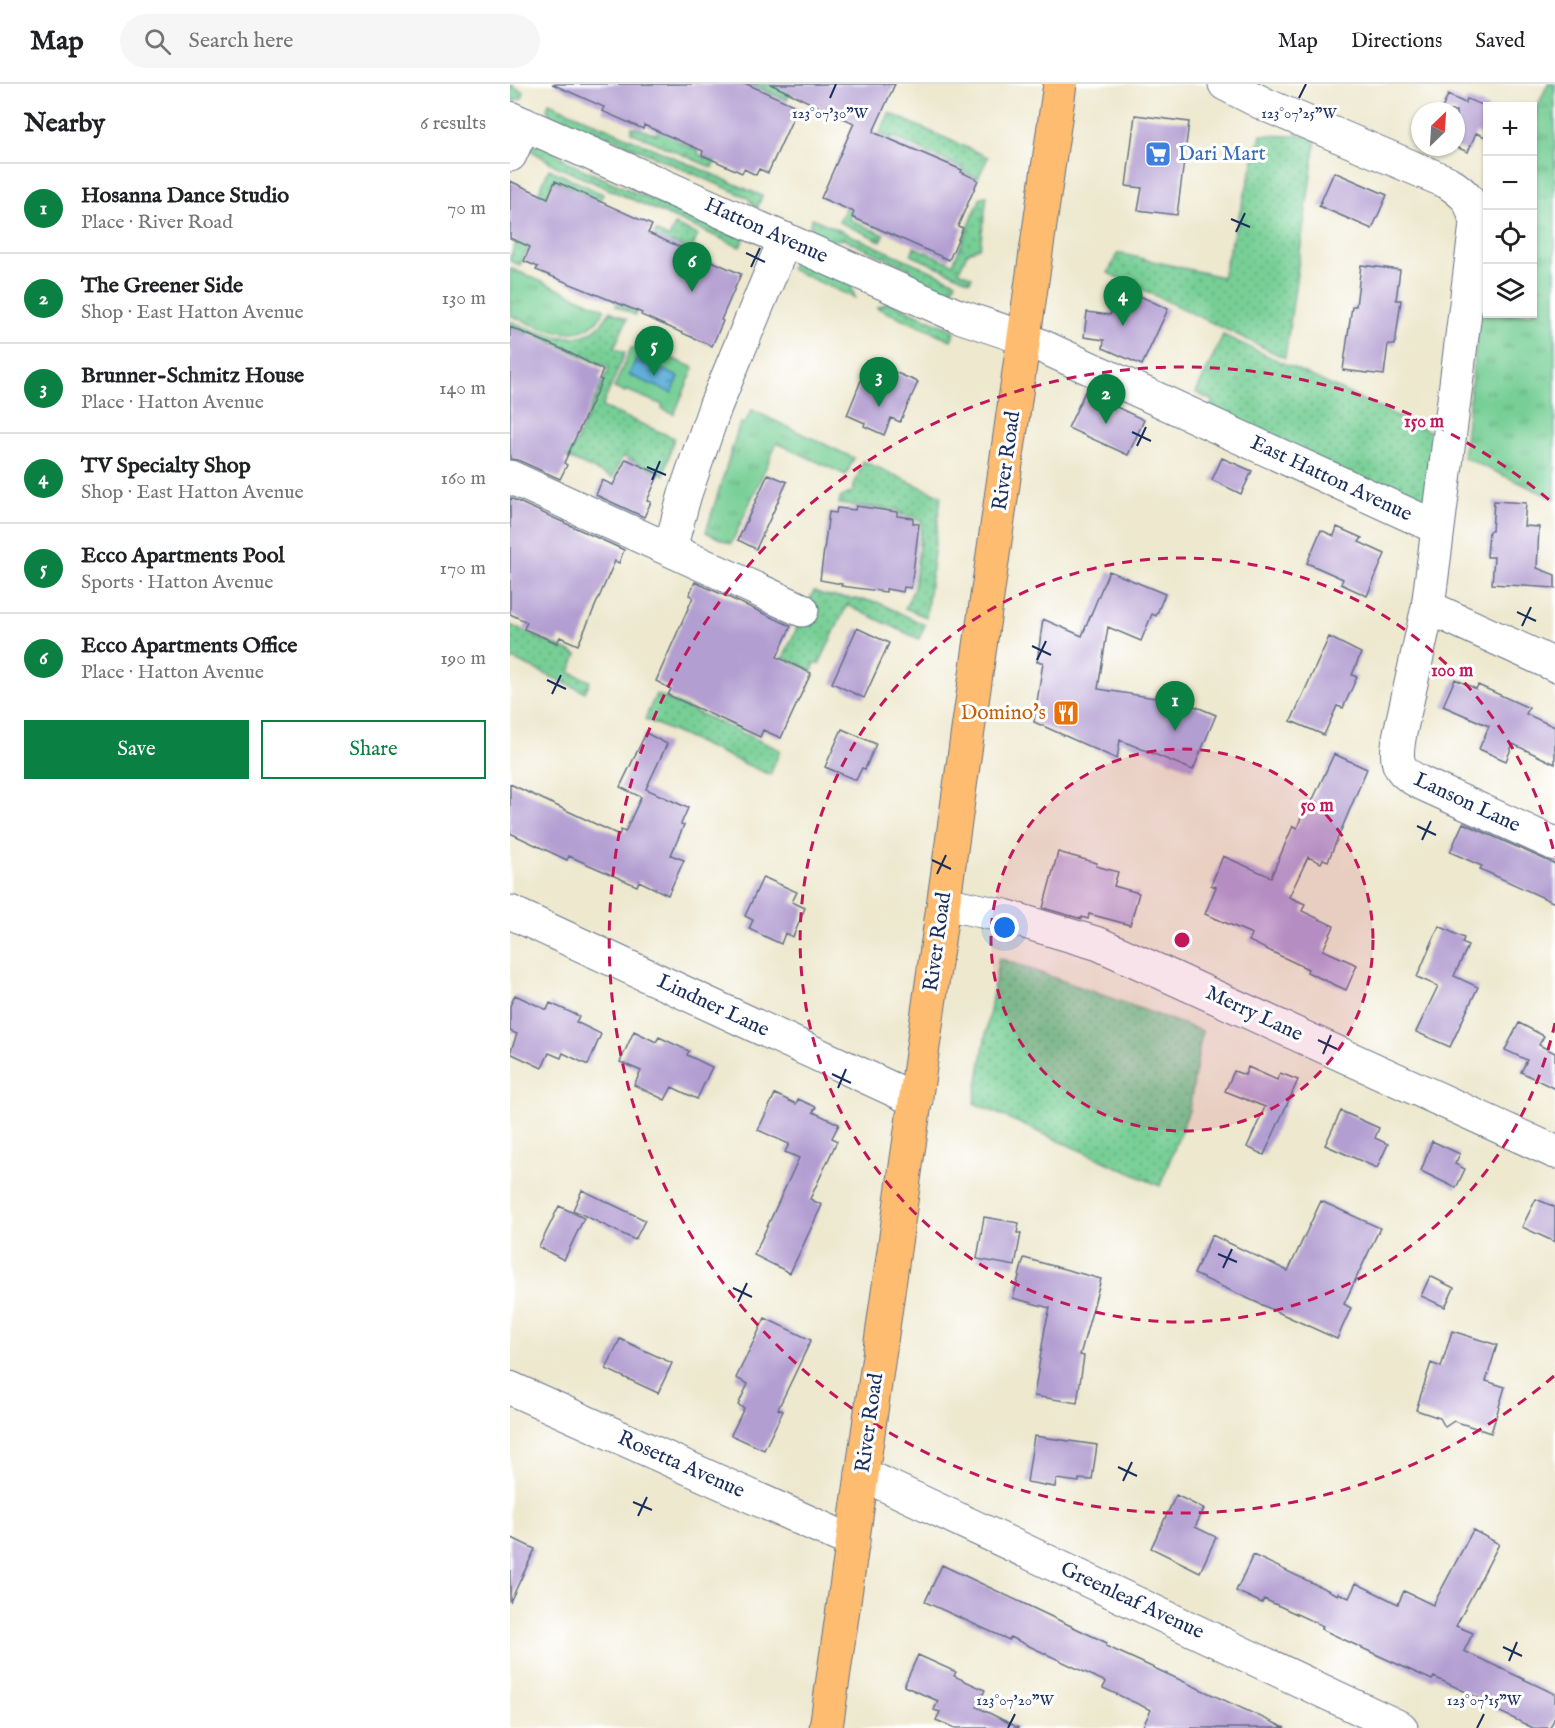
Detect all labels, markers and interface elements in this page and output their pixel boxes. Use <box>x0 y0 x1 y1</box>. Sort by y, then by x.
search box <box>120 14 540 68</box>
text: Map <box>30 24 84 59</box>
icon: search <box>141 25 174 58</box>
text: Search here <box>189 27 293 55</box>
text: Map <box>1278 28 1318 55</box>
text: Directions <box>1351 28 1442 55</box>
text: Saved <box>1475 28 1525 55</box>
north arrow <box>1411 102 1465 156</box>
map controls <box>1483 102 1537 318</box>
button: + <box>1483 102 1537 156</box>
text: 123°07'30"W <box>792 104 869 123</box>
text: 123°07'25"W <box>1261 104 1338 123</box>
text: Nearby <box>24 107 105 140</box>
text: 6 results <box>420 111 486 136</box>
supermarket icon: Dari Mart <box>1143 139 1173 169</box>
place label: Dari Mart <box>1178 141 1266 168</box>
button: − <box>1483 156 1537 210</box>
text: Hosanna Dance Studio <box>81 182 289 210</box>
street label: Hatton Avenue <box>700 192 832 270</box>
text: 1 <box>40 196 47 221</box>
text: 70 m <box>447 196 486 221</box>
text: Place · River Road <box>81 210 233 235</box>
button: locate <box>1483 210 1537 264</box>
pin: 6 <box>672 242 711 292</box>
button: layers <box>1483 264 1537 318</box>
text: The Greener Side <box>81 272 243 300</box>
pin: 4 <box>1104 276 1142 326</box>
text: 2 <box>39 286 48 311</box>
text: 130 m <box>441 286 486 311</box>
text: Shop · East Hatton Avenue <box>81 300 304 325</box>
pin: 5 <box>634 326 674 376</box>
pin: 3 <box>860 358 898 407</box>
text: Brunner-Schmitz House <box>81 362 304 390</box>
pin: 2 <box>1086 374 1126 424</box>
text: 3 <box>40 376 47 401</box>
text: 140 m <box>439 376 486 401</box>
text: Place · Hatton Avenue <box>81 390 264 415</box>
street label: River Road <box>987 409 1027 512</box>
text: 150 m <box>1404 411 1444 434</box>
street label: East Hatton Avenue <box>1246 430 1417 528</box>
text: TV Specialty Shop <box>81 452 251 480</box>
text: 4 <box>39 466 48 491</box>
text: 160 m <box>440 466 486 491</box>
text: Shop · East Hatton Avenue <box>81 480 304 505</box>
text: Ecco Apartments Pool <box>81 542 284 570</box>
text: 5 <box>40 556 47 581</box>
text: 170 m <box>440 556 486 581</box>
text: Sports · Hatton Avenue <box>81 570 274 595</box>
text: Ecco Apartments Office <box>81 632 297 660</box>
text: 6 <box>39 646 48 671</box>
text: 190 m <box>440 646 486 671</box>
text: Place · Hatton Avenue <box>81 660 264 685</box>
text: 100 m <box>1431 660 1473 683</box>
pin: 1 <box>1156 682 1194 731</box>
restaurant icon: Domino's <box>1051 698 1081 728</box>
place label: Domino's <box>960 700 1046 727</box>
button: Save <box>24 720 249 779</box>
button: Share <box>261 720 486 779</box>
street label: Lanson Lane <box>1409 767 1525 840</box>
text: 50 m <box>1300 795 1334 818</box>
street label: River Road <box>918 890 958 993</box>
your location <box>990 913 1019 942</box>
centre of rings <box>1172 930 1192 950</box>
street label: Lindner Lane <box>653 968 774 1044</box>
street label: Merry Lane <box>1201 980 1307 1048</box>
street label: River Road <box>850 1371 890 1474</box>
street label: Rosetta Avenue <box>613 1425 749 1505</box>
street label: Greenleaf Avenue <box>1056 1556 1209 1646</box>
text: 123°07'20"W <box>976 1691 1055 1710</box>
text: 123°07'15"W <box>1447 1691 1522 1710</box>

